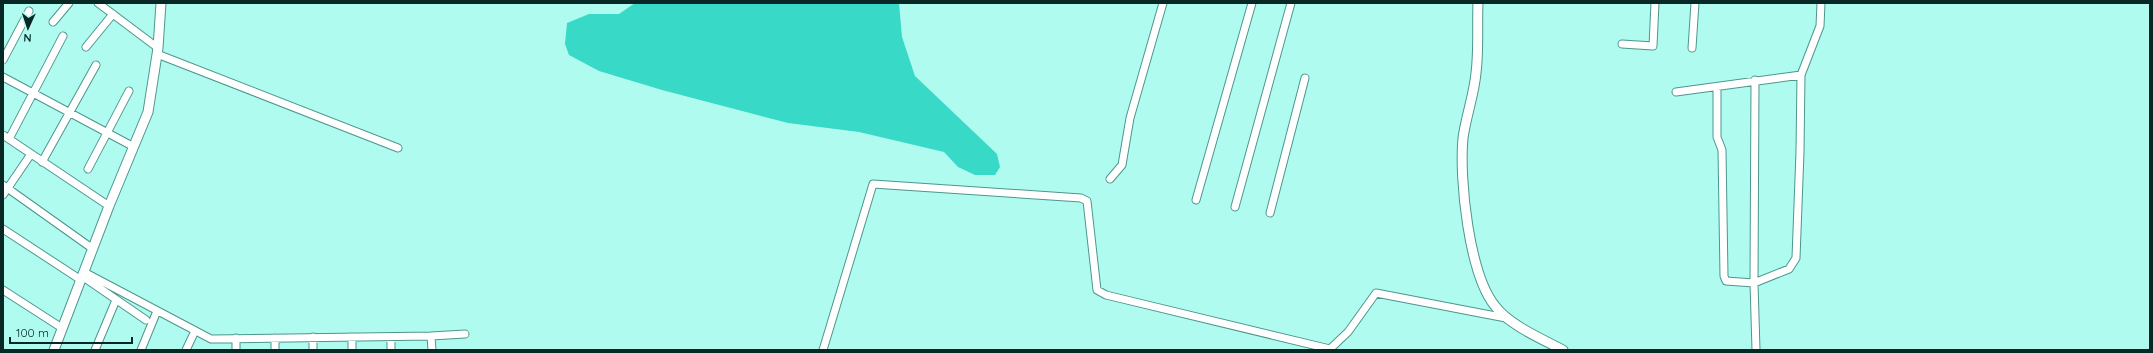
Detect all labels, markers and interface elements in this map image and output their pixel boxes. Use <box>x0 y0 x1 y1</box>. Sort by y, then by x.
north arrow <box>8 8 48 48</box>
text: N <box>23 31 32 45</box>
scale bar <box>10 319 132 345</box>
text: 100 m <box>16 325 49 340</box>

